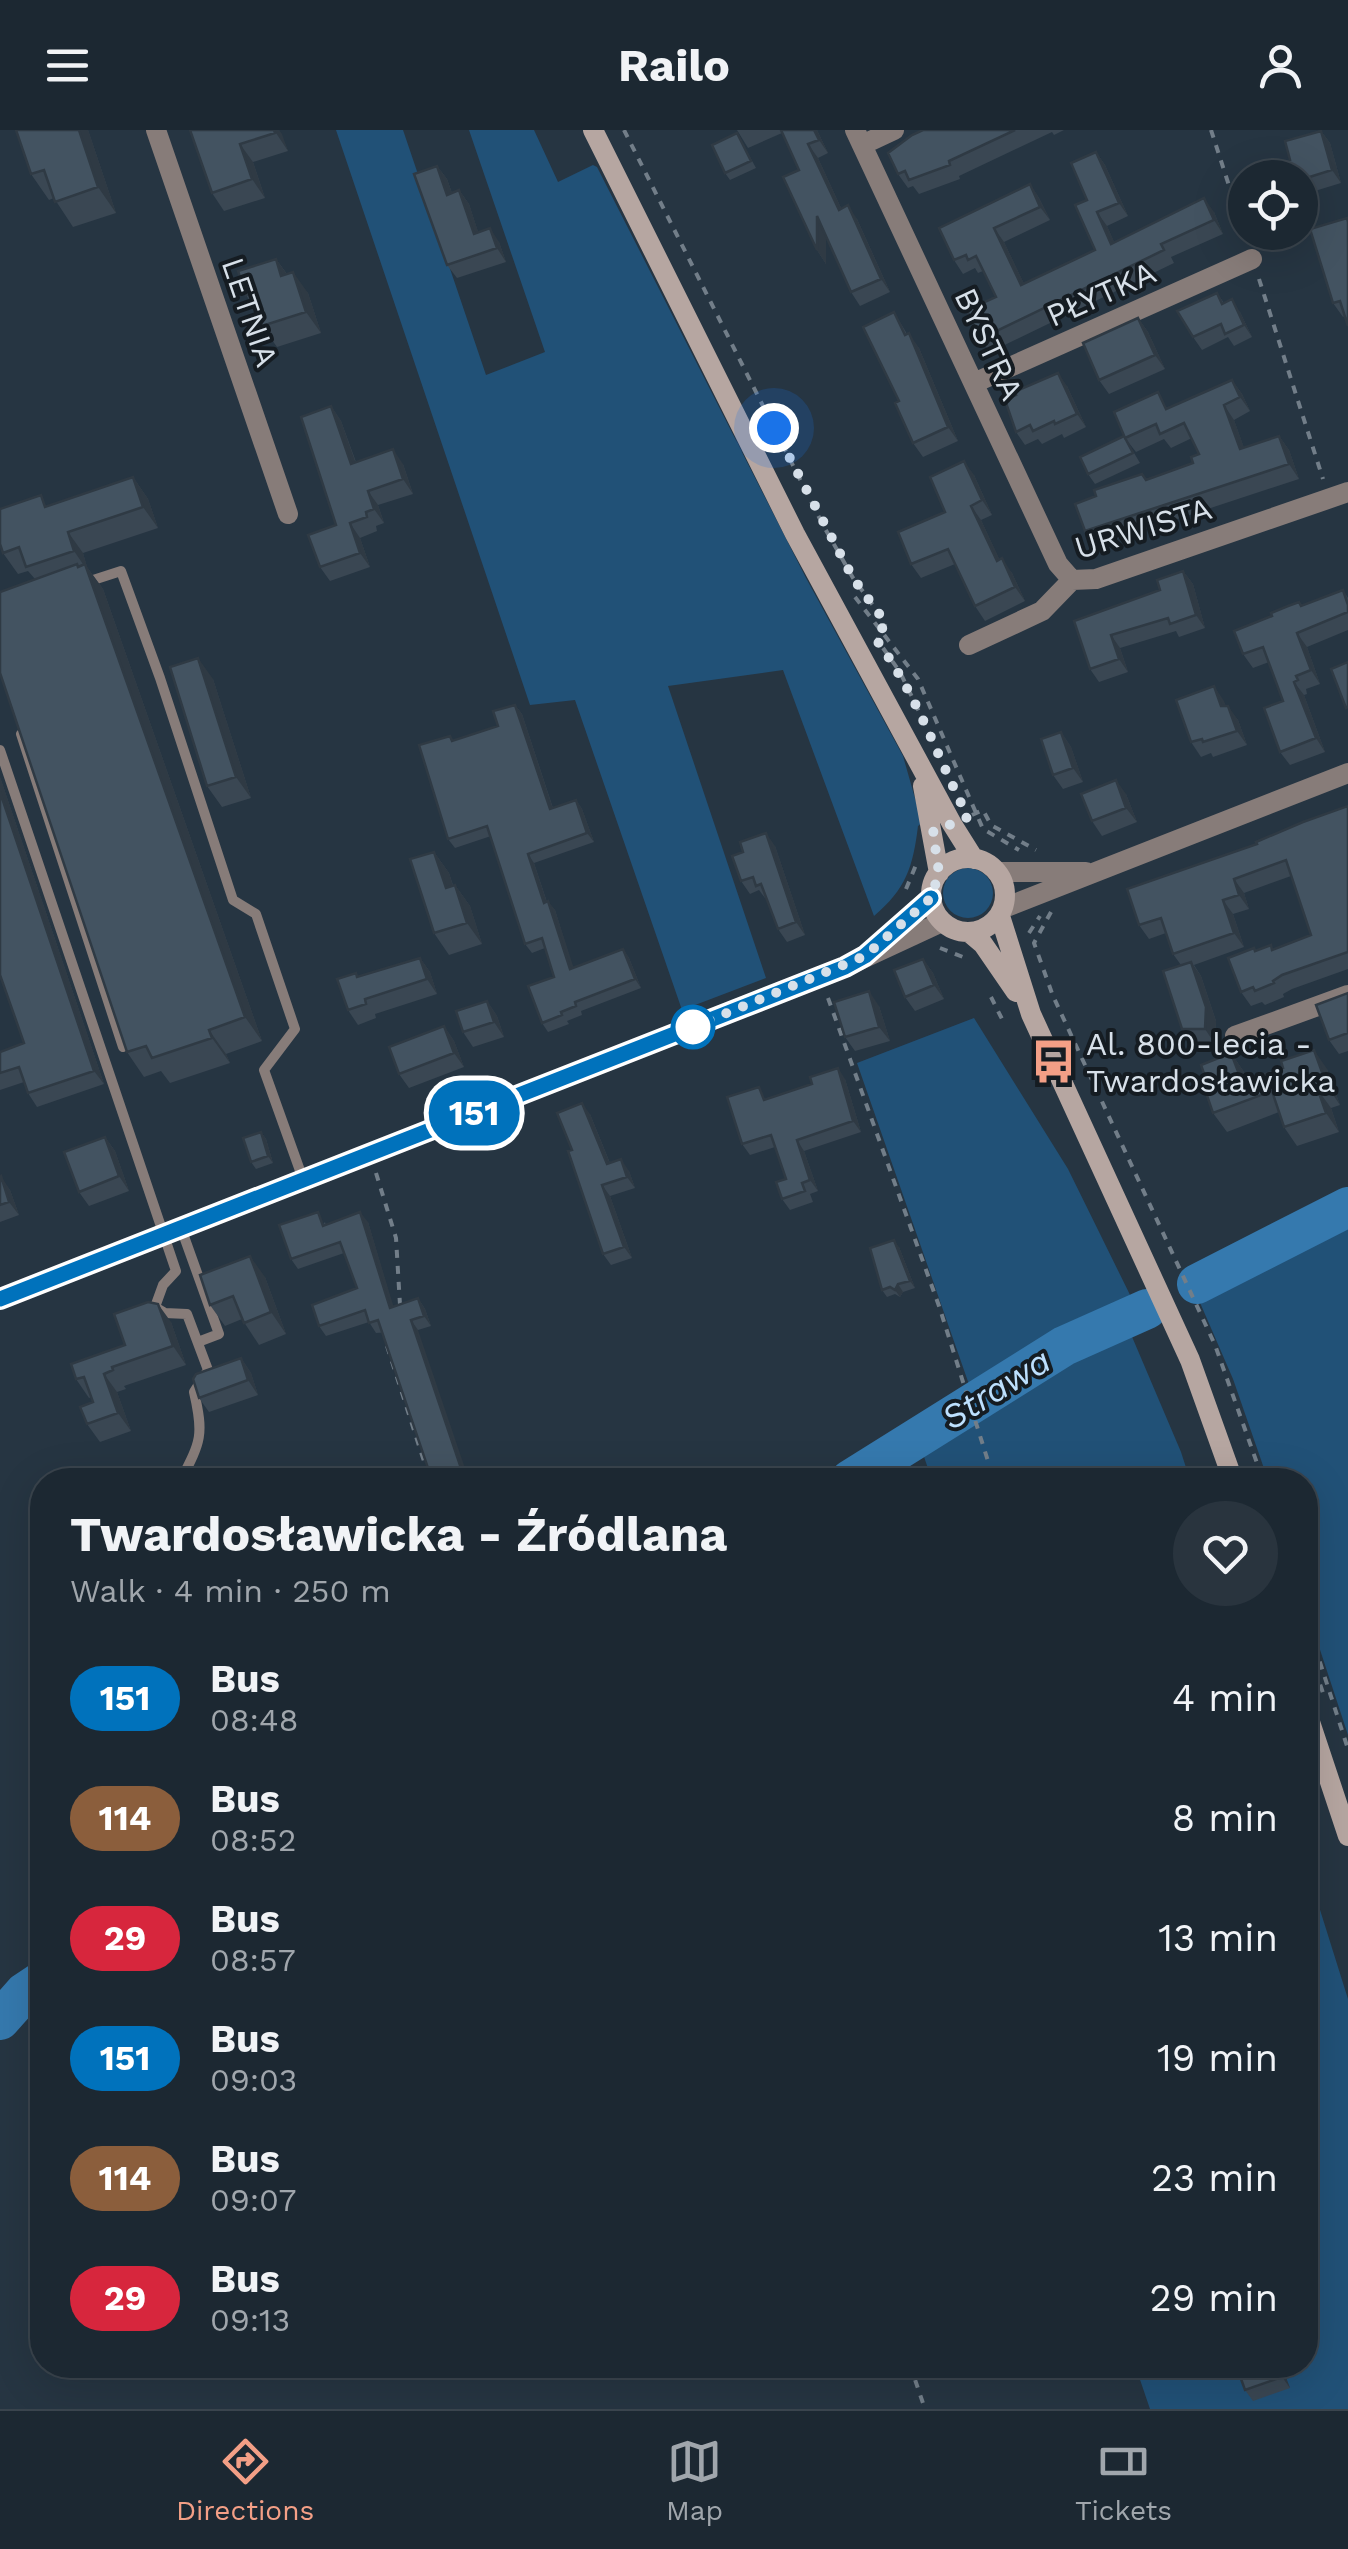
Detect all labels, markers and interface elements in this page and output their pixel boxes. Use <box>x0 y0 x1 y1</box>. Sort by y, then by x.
icon: menu <box>40 38 95 93</box>
icon: person <box>1253 38 1308 93</box>
text: Railo <box>618 39 730 92</box>
map controls <box>1228 160 1318 250</box>
button: locate <box>1228 160 1318 250</box>
street label: LETNIA <box>214 252 286 372</box>
street label: PŁYTKA <box>1040 253 1162 335</box>
street label: BYSTRA <box>947 282 1031 406</box>
your location <box>749 403 799 453</box>
street label: URWISTA <box>1070 489 1216 567</box>
unlabelled marker <box>672 1006 714 1048</box>
place label: Al. 800-lecia - Twardosławicka <box>1086 1025 1335 1100</box>
bus stop icon: Al. 800-lecia - Twardosławicka <box>1029 1038 1077 1086</box>
line badge: 151 <box>416 1080 532 1146</box>
text: 151 <box>449 1092 499 1134</box>
water label: Strawa <box>934 1339 1058 1439</box>
button: heart <box>1173 1501 1278 1606</box>
text: Twardosławicka - Źródlana <box>70 1506 727 1563</box>
text: Walk · 4 min · 250 m <box>70 1572 391 1610</box>
text: Bus <box>210 1657 280 1701</box>
text: 4 min <box>1172 1676 1278 1720</box>
text: 151 <box>100 1677 150 1719</box>
text: 08:48 <box>210 1701 298 1739</box>
text: Bus <box>210 1777 280 1821</box>
text: 8 min <box>1172 1796 1278 1840</box>
text: 114 <box>99 1797 151 1839</box>
text: 08:52 <box>210 1821 296 1859</box>
text: Bus <box>210 1897 280 1941</box>
text: 13 min <box>1158 1916 1278 1960</box>
text: 29 <box>104 1917 146 1959</box>
text: 08:57 <box>210 1941 296 1979</box>
text: Bus <box>210 2017 280 2061</box>
text: 19 min <box>1157 2036 1278 2080</box>
text: 151 <box>100 2037 150 2079</box>
text: 09:03 <box>210 2061 297 2099</box>
text: Bus <box>210 2137 280 2181</box>
text: 23 min <box>1151 2156 1278 2200</box>
text: 114 <box>99 2157 151 2199</box>
text: 09:07 <box>210 2181 296 2219</box>
text: Bus <box>210 2257 280 2301</box>
text: 29 min <box>1150 2276 1278 2320</box>
text: 29 <box>104 2277 146 2319</box>
text: 09:13 <box>210 2301 290 2339</box>
tab: Directions <box>176 2434 314 2527</box>
tab: Map <box>666 2434 723 2527</box>
tab: Tickets <box>1075 2434 1172 2527</box>

